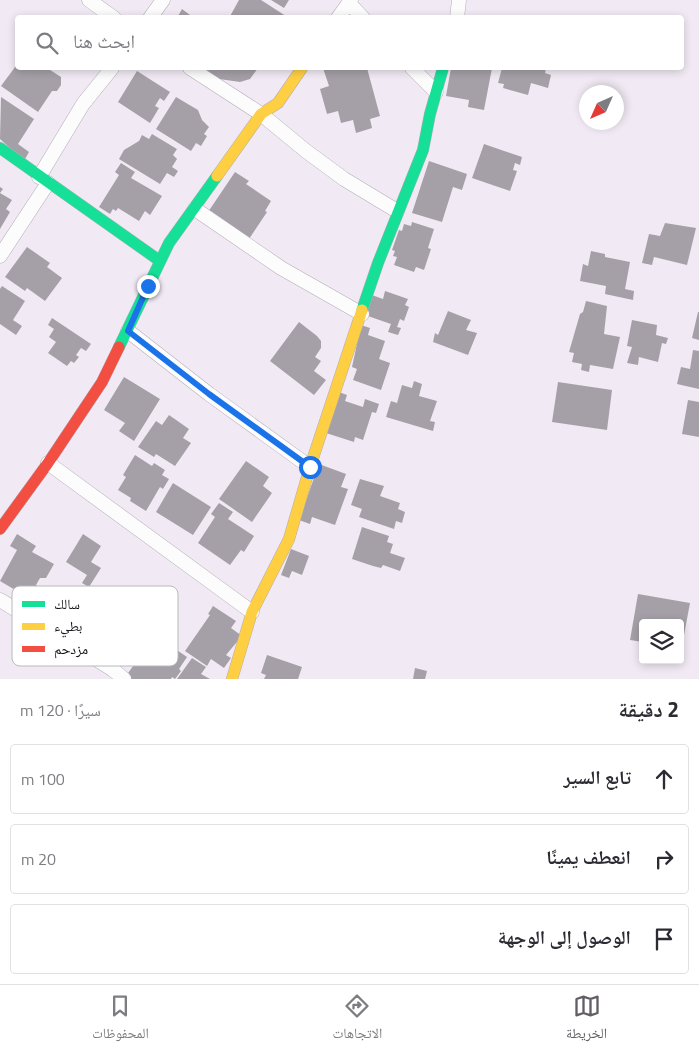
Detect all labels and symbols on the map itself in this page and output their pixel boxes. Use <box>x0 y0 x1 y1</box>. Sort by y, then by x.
north arrow <box>579 85 624 130</box>
route end <box>137 275 160 298</box>
route start <box>299 456 322 479</box>
legend <box>12 586 178 666</box>
text: سالك <box>54 593 80 614</box>
text: بطيء <box>54 615 83 638</box>
text: مزدحم <box>54 638 88 659</box>

